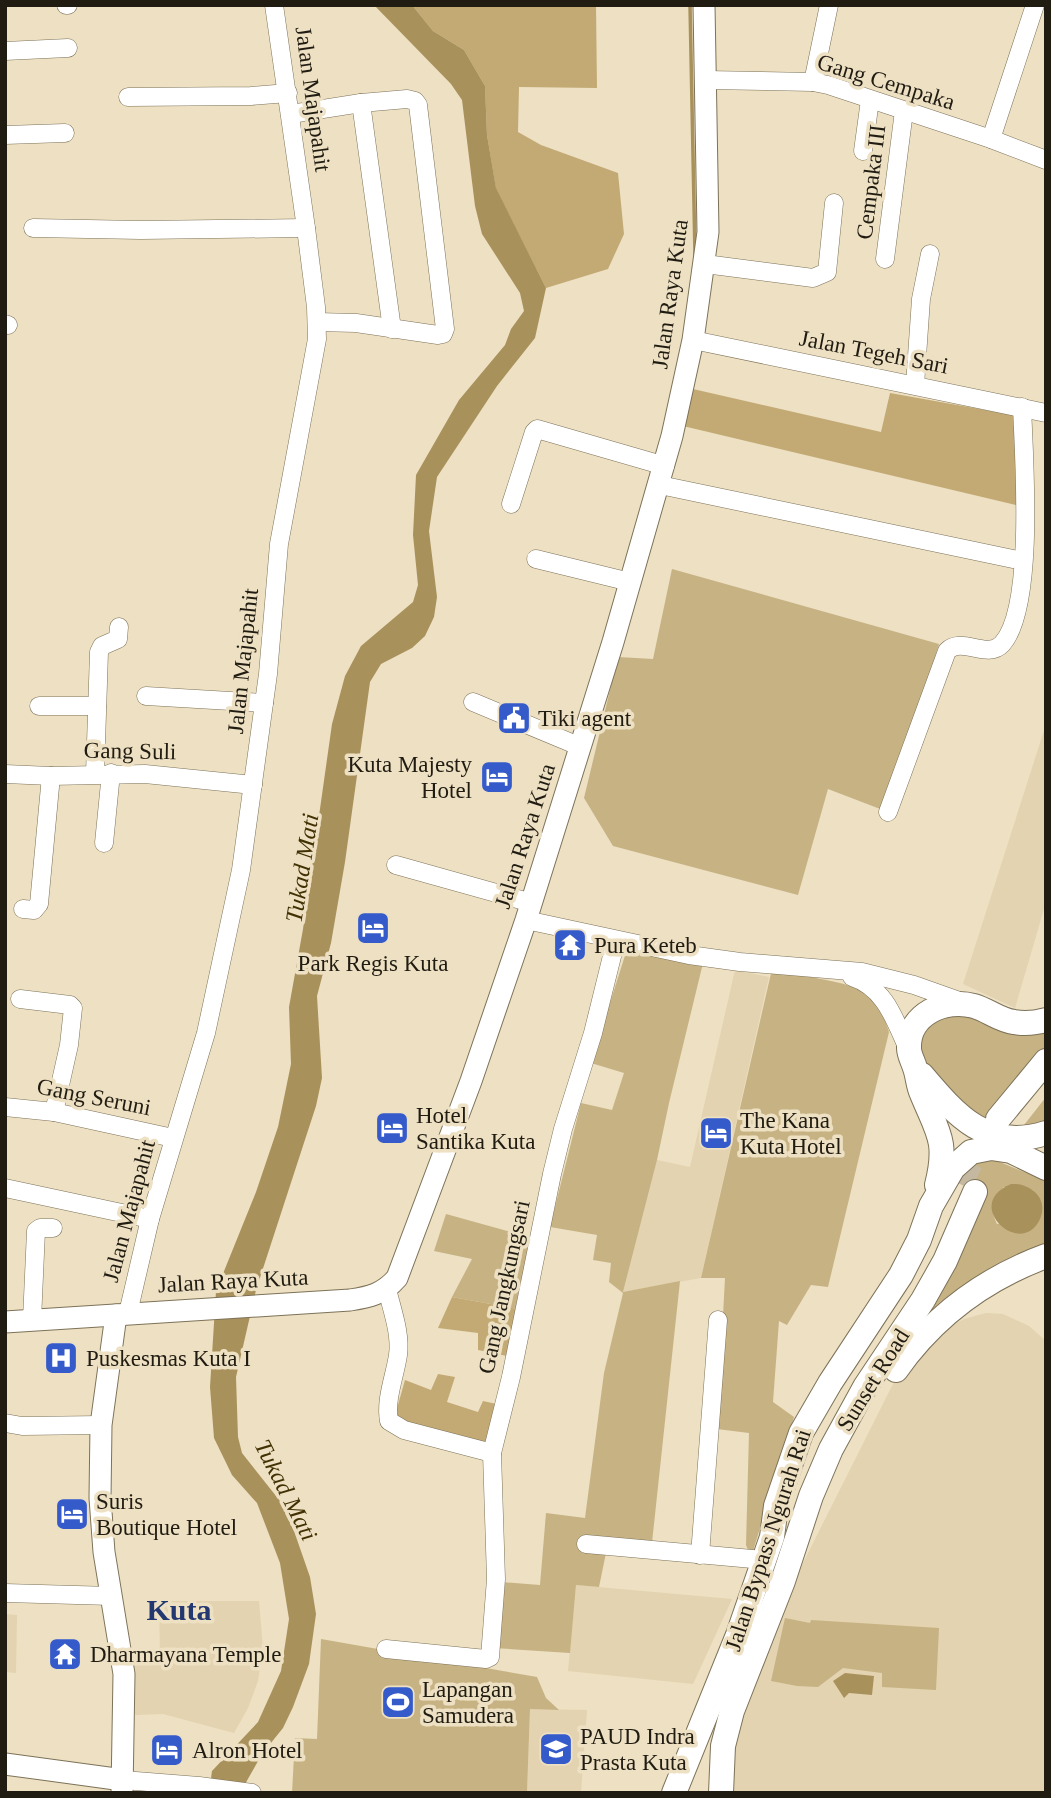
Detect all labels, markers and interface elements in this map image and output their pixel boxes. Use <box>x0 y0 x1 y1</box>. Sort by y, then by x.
street label: Jalan Majapahit <box>290 25 336 174</box>
street label: Gang Cempaka <box>814 49 958 115</box>
street label: Cempaka III <box>852 123 890 241</box>
street label: Jalan Raya Kuta <box>647 218 693 370</box>
street label: Jalan Tegeh Sari <box>797 325 951 379</box>
street label: Jalan Majapahit <box>223 586 263 735</box>
public building icon: Tiki agent <box>495 699 533 737</box>
place label: Tiki agent <box>538 706 632 731</box>
street label: Gang Suli <box>83 738 177 764</box>
place label: Kuta Majesty Hotel <box>347 752 472 803</box>
hotel icon: Kuta Majesty Hotel <box>478 758 516 796</box>
street label: Jalan Raya Kuta <box>490 760 560 912</box>
water label: Tukad Mati <box>281 812 323 924</box>
hotel icon: Park Regis Kuta <box>354 909 392 947</box>
temple icon: Pura Keteb <box>551 926 589 964</box>
place label: Pura Keteb <box>594 933 697 958</box>
place label: Park Regis Kuta <box>298 951 448 976</box>
street label: Gang Seruni <box>35 1074 153 1120</box>
place label: Hotel Santika Kuta <box>416 1103 535 1154</box>
place label: The Kana Kuta Hotel <box>740 1108 842 1159</box>
hotel icon: Hotel Santika Kuta <box>373 1109 411 1147</box>
hotel icon: The Kana Kuta Hotel <box>697 1114 735 1152</box>
street label: Jalan Majapahit <box>98 1137 160 1285</box>
street label: Gang Jangkungsari <box>473 1198 535 1376</box>
street label: Jalan Raya Kuta <box>157 1265 309 1297</box>
street label: Sunset Road <box>832 1324 915 1436</box>
hospital icon: Puskesmas Kuta I <box>42 1339 80 1377</box>
place label: Puskesmas Kuta I <box>86 1346 251 1371</box>
street label: Jalan Bypass Ngurah Rai <box>720 1426 816 1654</box>
water label: Tukad Mati <box>249 1435 323 1545</box>
place label: Suris Boutique Hotel <box>96 1489 237 1540</box>
hotel icon: Suris Boutique Hotel <box>53 1495 91 1533</box>
district label: Kuta <box>146 1593 212 1626</box>
temple icon: Dharmayana Temple <box>46 1635 84 1673</box>
place label: Dharmayana Temple <box>90 1642 281 1667</box>
place label: Lapangan Samudera <box>422 1677 514 1728</box>
sports icon: Lapangan Samudera <box>379 1683 417 1721</box>
place label: PAUD Indra Prasta Kuta <box>580 1724 695 1775</box>
school or university icon: PAUD Indra Prasta Kuta <box>537 1730 575 1768</box>
hotel icon: Alron Hotel <box>148 1731 186 1769</box>
place label: Alron Hotel <box>192 1738 303 1763</box>

